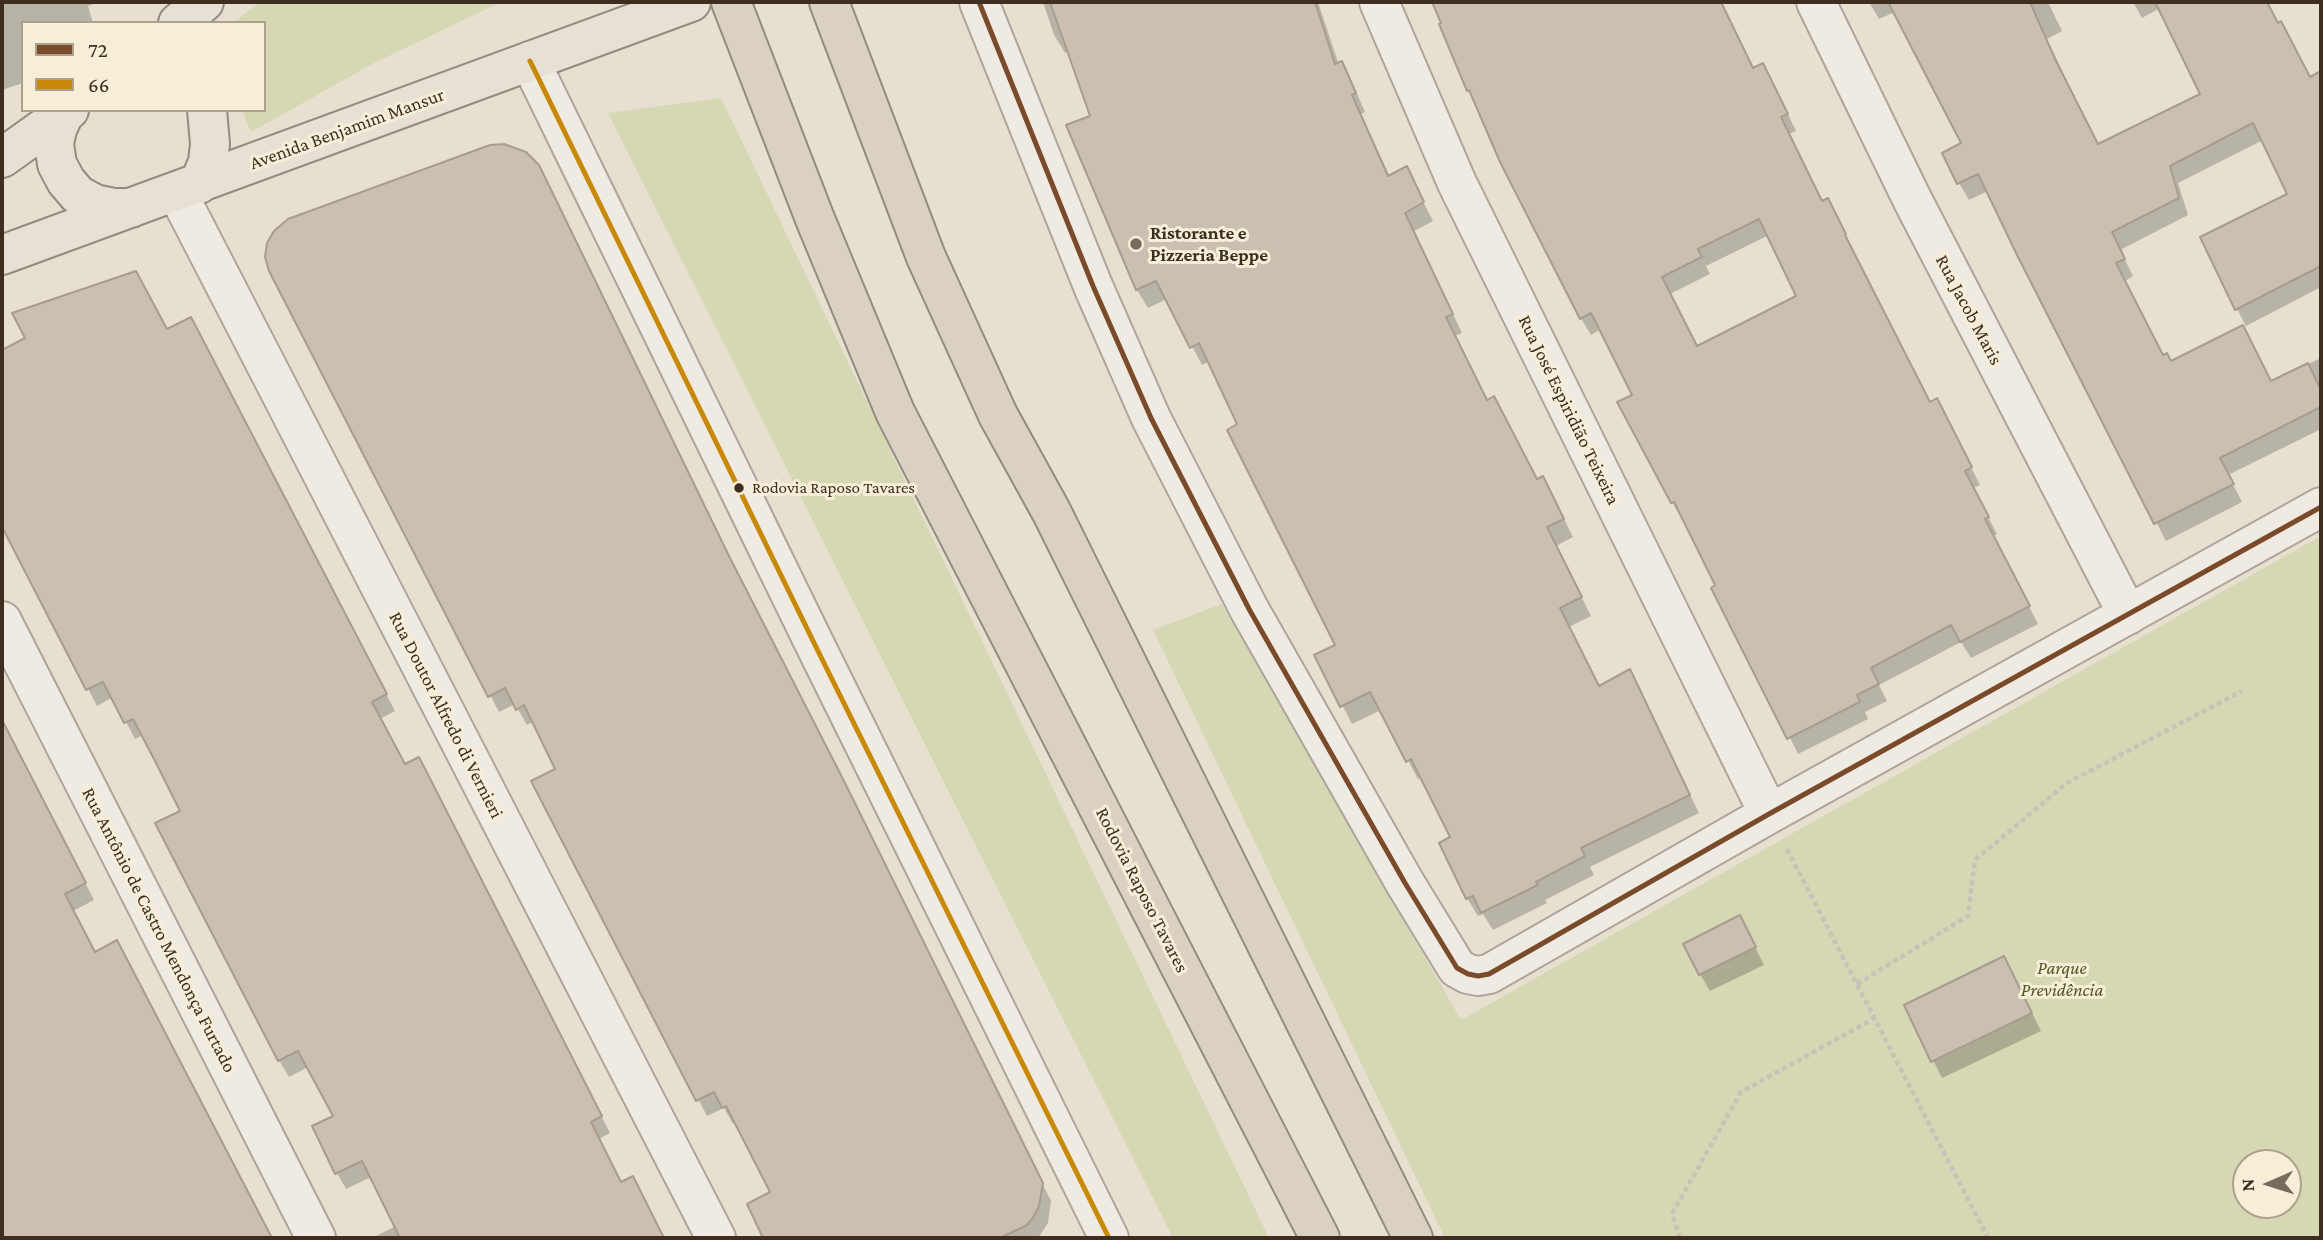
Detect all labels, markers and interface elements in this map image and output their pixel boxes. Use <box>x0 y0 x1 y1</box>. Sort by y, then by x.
legend <box>21 21 266 112</box>
text: 72 <box>88 38 108 62</box>
text: 66 <box>88 73 109 97</box>
street label: Avenida Benjamim Mansur <box>247 83 447 175</box>
place label: Ristorante e Pizzeria Beppe <box>1150 222 1268 266</box>
marker: Ristorante e Pizzeria Beppe <box>1128 236 1144 252</box>
street label: Rua Jacob Maris <box>1930 251 2008 369</box>
street label: Rua José Espiridião Teixeira <box>1513 311 1625 509</box>
place label: Rodovia Raposo Tavares <box>752 478 915 498</box>
marker: Rodovia Raposo Tavares <box>732 481 746 495</box>
street label: Rua Doutor Alfredo di Vernieri <box>384 608 508 822</box>
street label: Rua Antônio de Castro Mendonça Furtado <box>77 784 241 1076</box>
street label: Rodovia Raposo Tavares <box>1090 804 1194 976</box>
park label: Parque Previdência <box>2021 957 2103 1001</box>
north arrow <box>2232 1149 2302 1219</box>
text: N <box>2237 1178 2258 1192</box>

